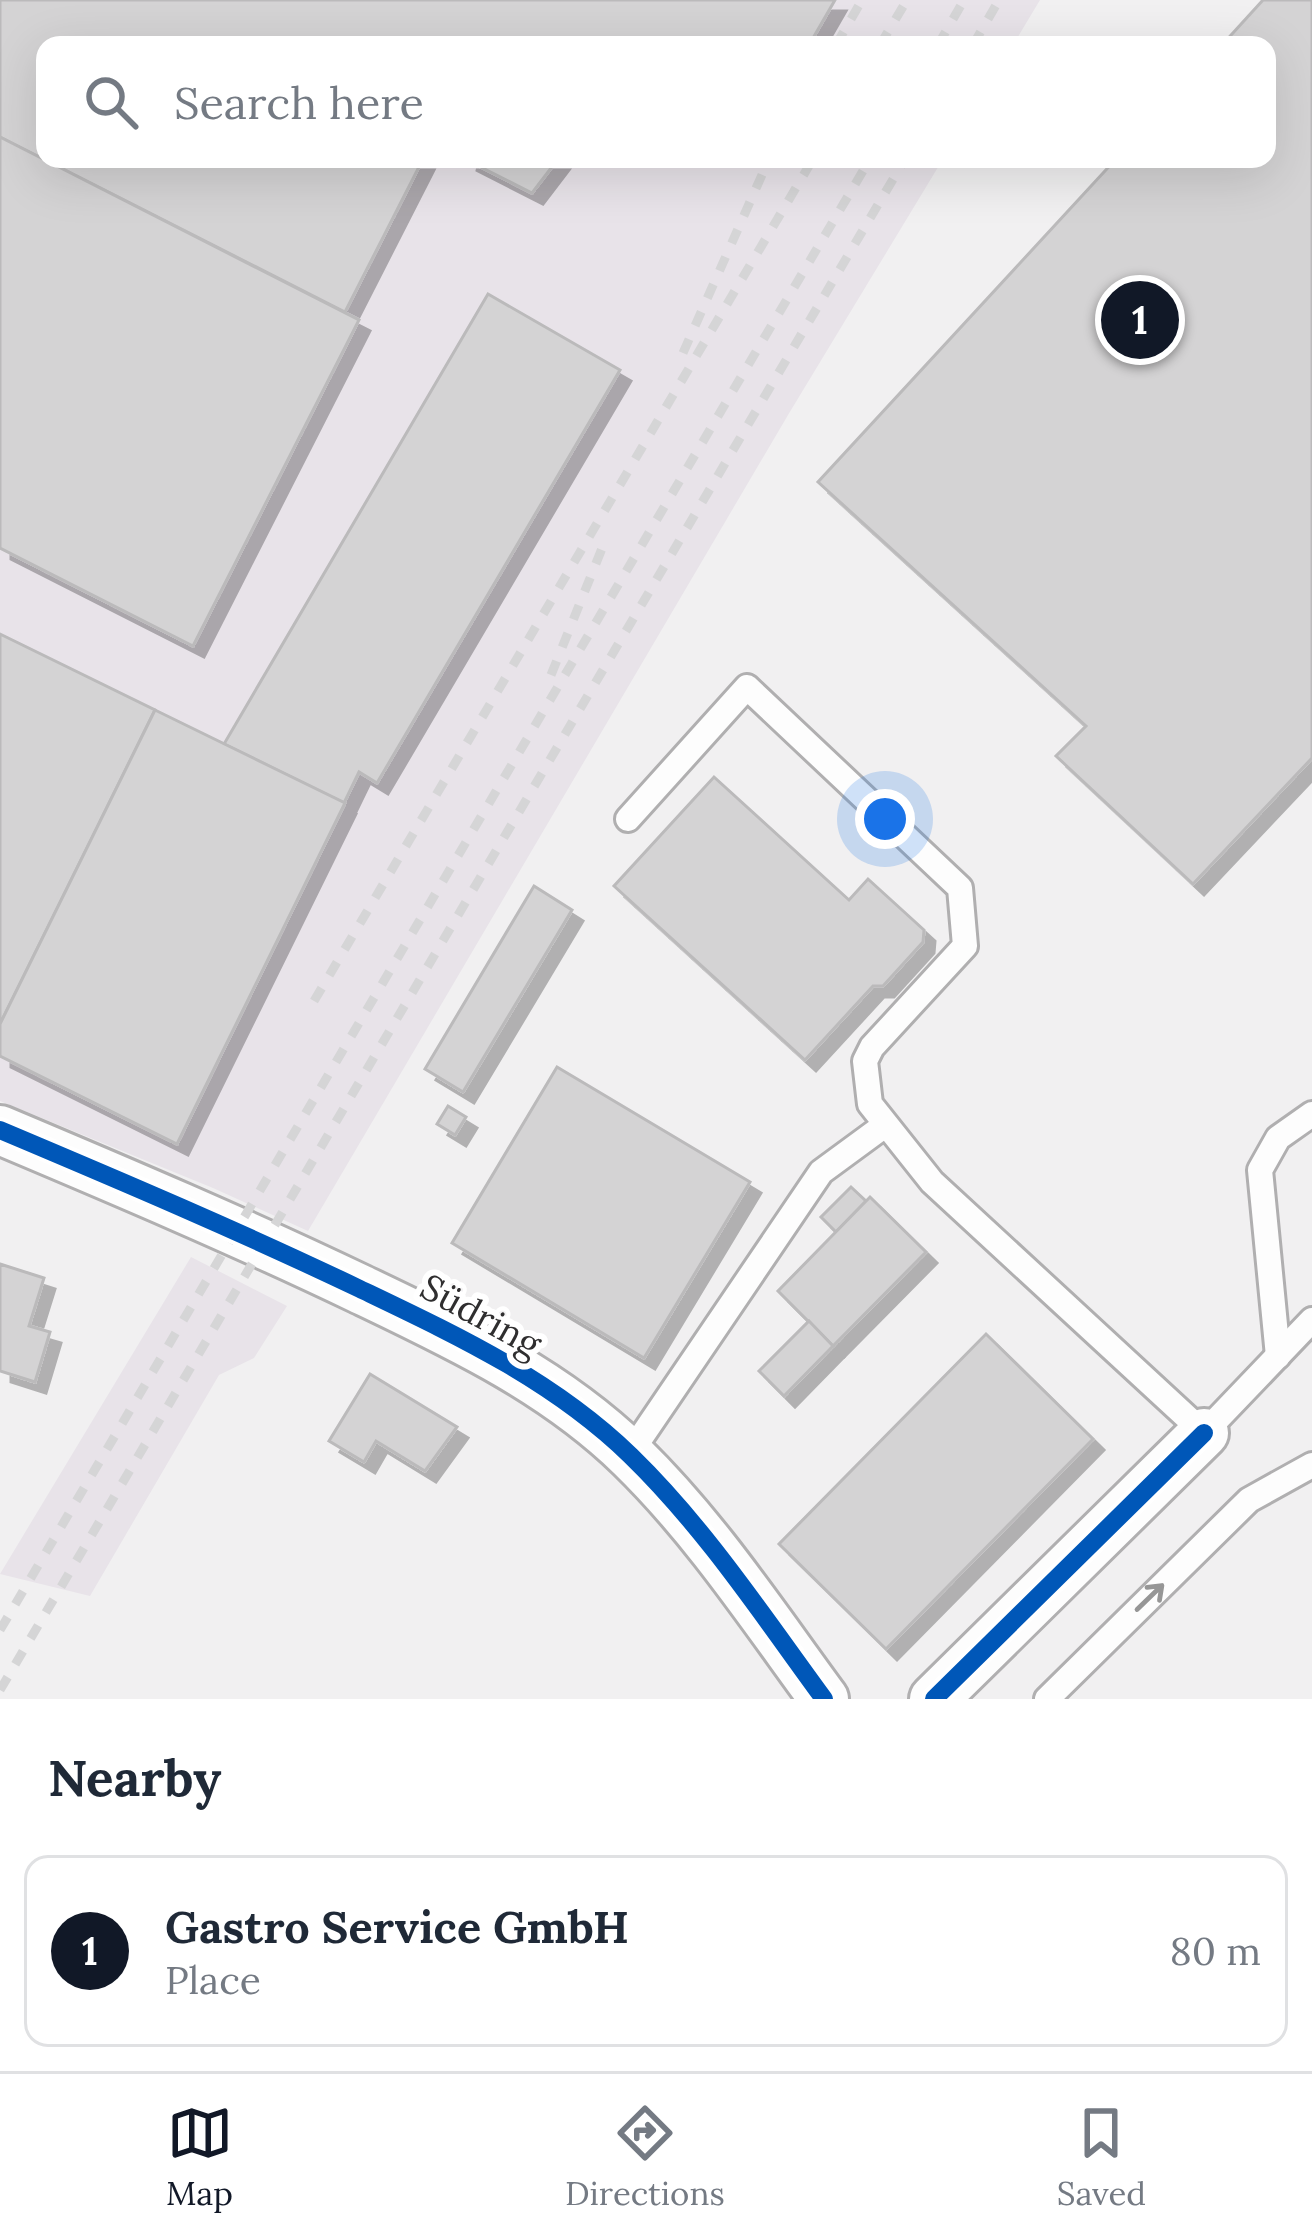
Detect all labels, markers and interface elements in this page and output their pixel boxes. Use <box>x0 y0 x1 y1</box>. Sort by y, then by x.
search box <box>36 36 1276 168</box>
icon: search <box>78 69 144 135</box>
text: Search here <box>174 74 424 131</box>
pin: 1 <box>1101 275 1179 365</box>
your location <box>855 789 915 849</box>
street label: Südring <box>413 1263 550 1367</box>
one-way arrow <box>1135 1584 1164 1612</box>
text: Nearby <box>48 1745 221 1810</box>
text: Gastro Service GmbH <box>165 1898 629 1955</box>
text: 1 <box>82 1926 98 1976</box>
text: 80 m <box>1170 1926 1261 1976</box>
text: Place <box>165 1955 261 2005</box>
tab: Map <box>166 2100 233 2214</box>
tab: Directions <box>565 2100 725 2214</box>
tab: Saved <box>1057 2100 1146 2214</box>

